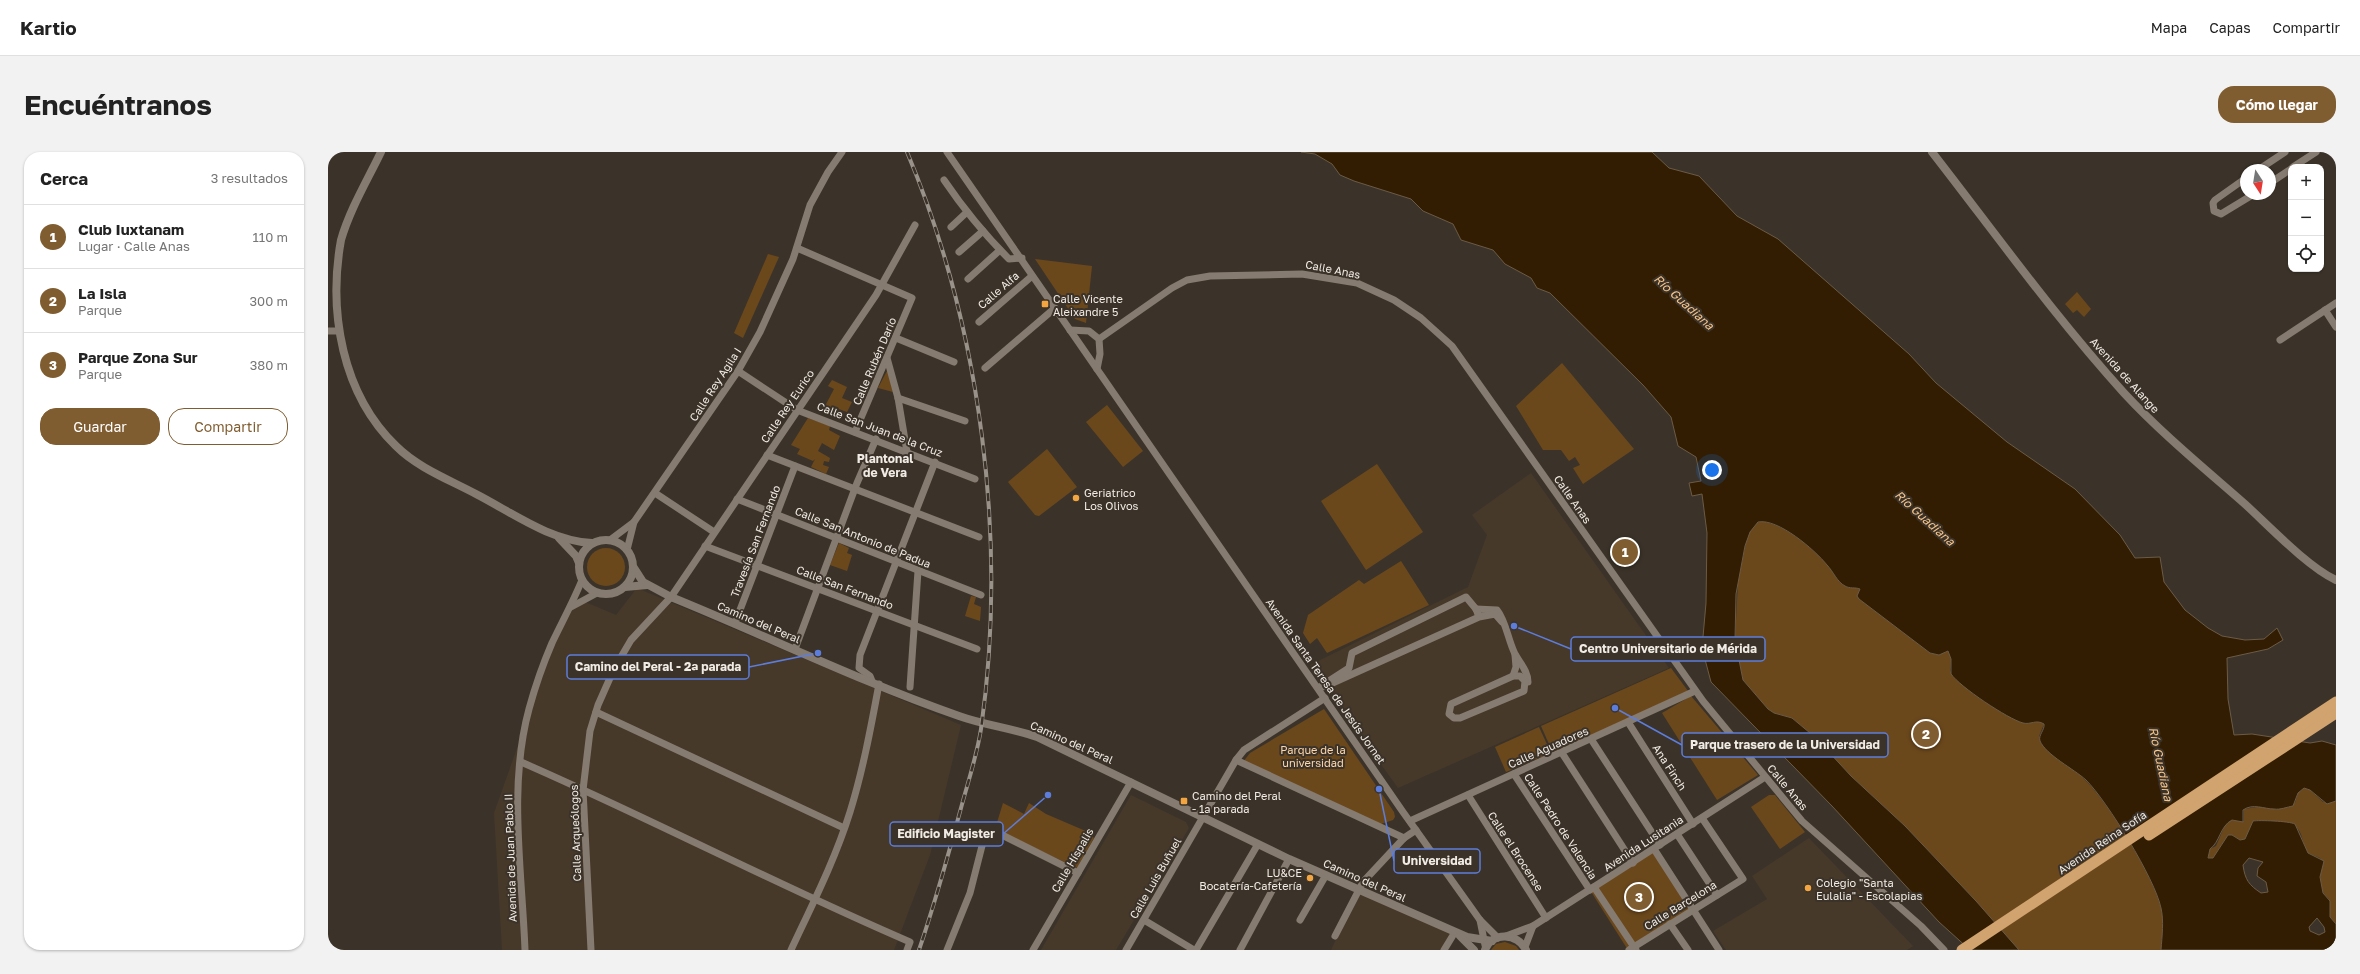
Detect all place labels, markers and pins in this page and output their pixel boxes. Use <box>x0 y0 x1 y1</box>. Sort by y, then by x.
place label: Calle Vicente Aleixandre 5 <box>1053 292 1123 318</box>
marker: Calle Vicente Aleixandre 5 <box>1040 299 1050 309</box>
place label: Geriatrico Los Olivos <box>1084 486 1138 512</box>
marker: Geriatrico Los Olivos <box>1071 493 1081 503</box>
pin: 1 <box>1612 537 1638 567</box>
callout: Centro Universitario de Mérida <box>1571 637 1765 661</box>
callout: Camino del Peral - 2ª parada <box>567 655 749 679</box>
pin: 2 <box>1913 719 1939 749</box>
callout: Parque trasero de la Universidad <box>1682 733 1888 757</box>
place label: Camino del Peral - 1ª parada <box>1192 789 1282 815</box>
marker: Camino del Peral - 1ª parada <box>1179 796 1189 806</box>
callout: Edificio Magister <box>890 822 1003 846</box>
callout: Universidad <box>1394 849 1480 873</box>
place label: LU&CE Bocatería-Cafetería <box>1199 866 1302 892</box>
marker: LU&CE Bocatería-Cafetería <box>1305 873 1315 883</box>
place label: Colegio "Santa Eulalia" - Escolapias <box>1816 876 1922 902</box>
pin: 3 <box>1626 882 1652 912</box>
marker: Colegio "Santa Eulalia" - Escolapias <box>1803 883 1813 893</box>

